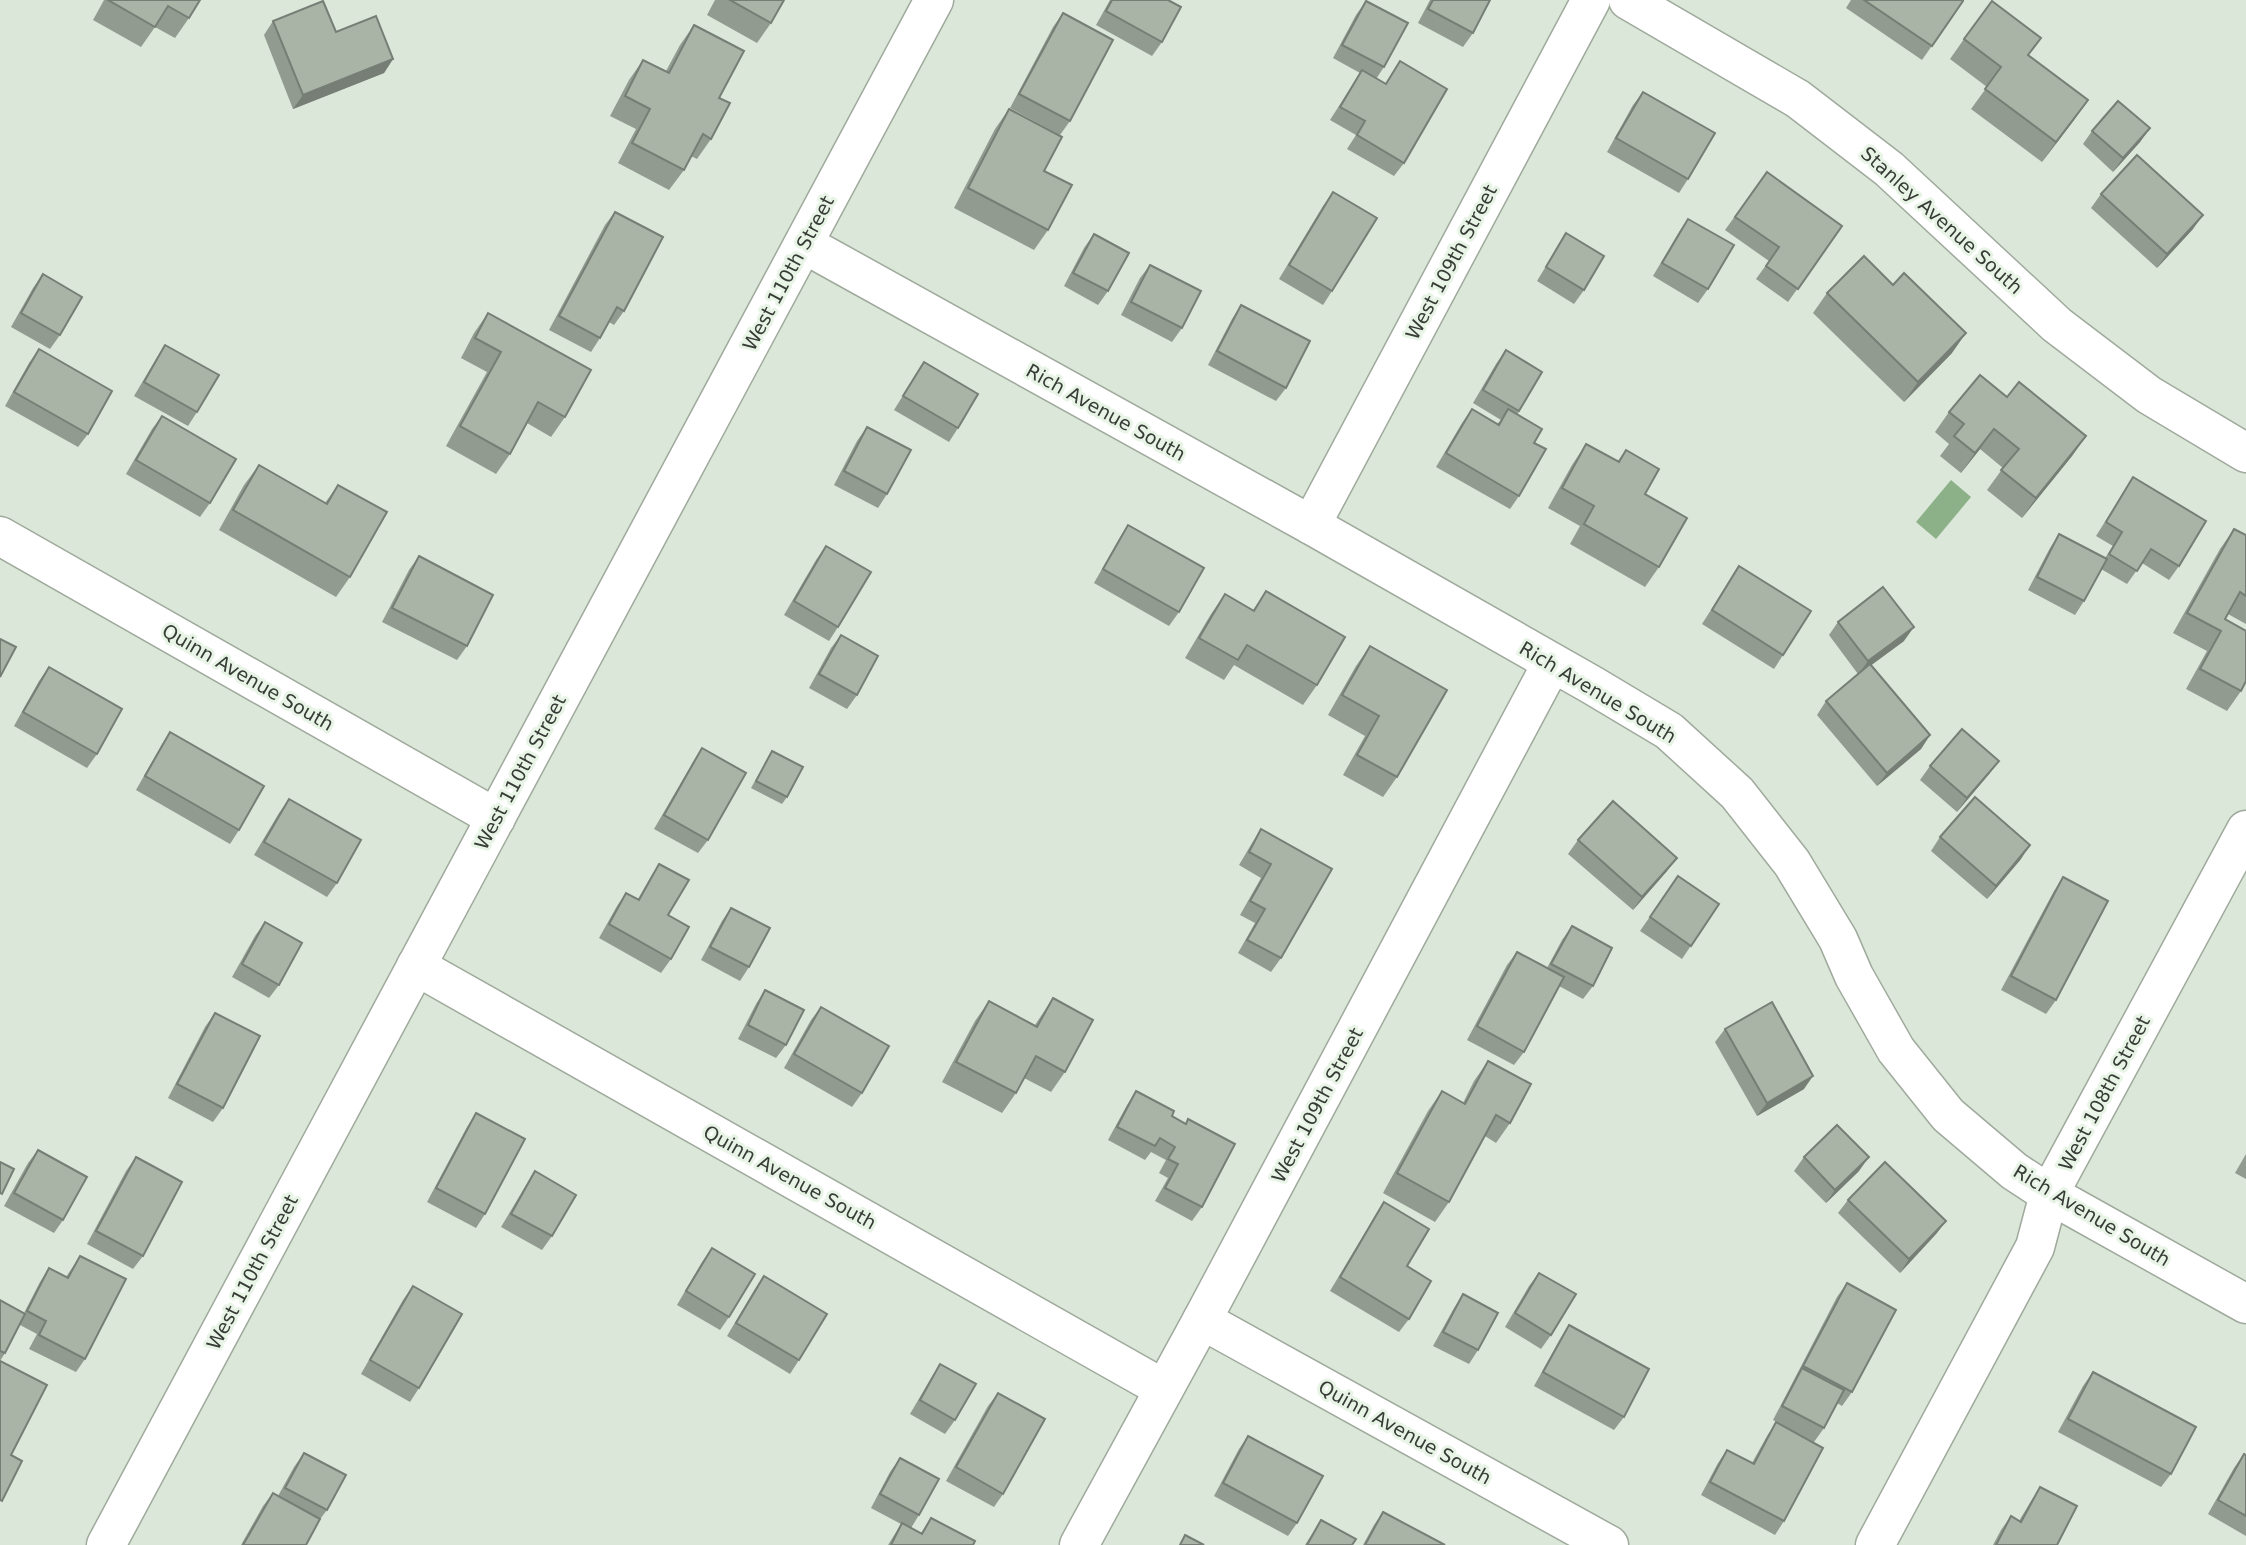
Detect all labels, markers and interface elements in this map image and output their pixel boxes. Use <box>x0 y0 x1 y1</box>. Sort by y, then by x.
street label: Stanley Avenue South <box>1857 142 2027 298</box>
street label: West 109th Street <box>1401 181 1501 343</box>
street label: West 110th Street <box>738 192 838 354</box>
street label: Rich Avenue South <box>1022 359 1190 465</box>
street label: Quinn Avenue South <box>158 619 338 735</box>
street label: Rich Avenue South <box>1516 637 1680 747</box>
street label: West 110th Street <box>470 691 570 853</box>
street label: West 108th Street <box>2054 1012 2154 1174</box>
street label: West 109th Street <box>1267 1024 1367 1186</box>
street label: Quinn Avenue South <box>700 1120 880 1234</box>
street label: Rich Avenue South <box>2010 1160 2174 1270</box>
street label: West 110th Street <box>202 1191 302 1353</box>
street label: Quinn Avenue South <box>1315 1375 1495 1489</box>

